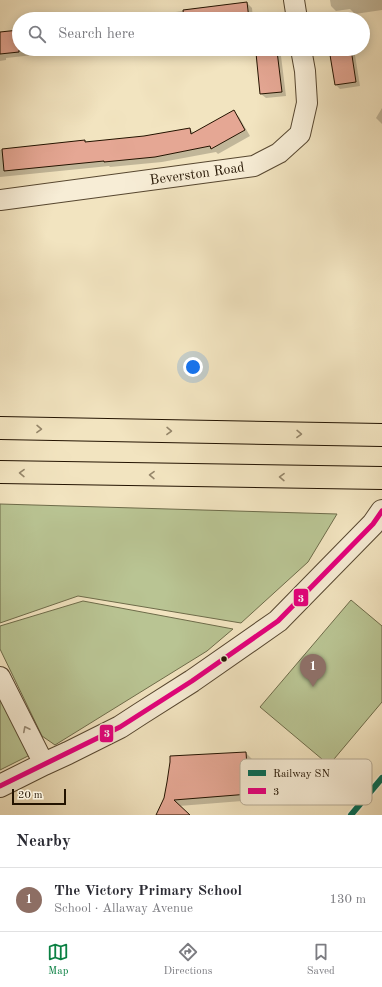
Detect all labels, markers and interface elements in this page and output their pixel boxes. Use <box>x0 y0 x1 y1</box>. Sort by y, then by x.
search box <box>12 12 370 56</box>
icon: search <box>26 23 48 45</box>
text: Search here <box>58 27 135 42</box>
street label: Beverston Road <box>149 160 245 188</box>
your location <box>183 357 203 377</box>
one-way arrow <box>36 425 42 433</box>
one-way arrow <box>166 427 172 435</box>
one-way arrow <box>296 430 302 438</box>
one-way arrow <box>19 469 25 477</box>
one-way arrow <box>149 471 155 479</box>
one-way arrow <box>279 473 285 481</box>
line badge: 3 <box>293 588 309 607</box>
text: 3 <box>298 594 304 605</box>
unlabelled marker <box>219 654 229 664</box>
pin: 1 <box>300 654 326 687</box>
line badge: 3 <box>99 724 114 743</box>
one-way arrow <box>24 726 31 734</box>
text: 3 <box>104 729 110 740</box>
legend <box>240 759 372 805</box>
text: Railway SN <box>273 769 330 780</box>
scale bar <box>12 787 66 806</box>
text: 3 <box>273 787 279 798</box>
text: 20 m <box>18 790 43 801</box>
text: Nearby <box>16 833 71 850</box>
text: The Victory Primary School <box>54 884 242 899</box>
text: 1 <box>25 893 33 906</box>
text: 130 m <box>329 893 366 906</box>
text: School · Allaway Avenue <box>54 902 193 915</box>
tab: Map <box>47 941 69 979</box>
tab: Directions <box>164 941 212 979</box>
tab: Saved <box>307 941 335 979</box>

